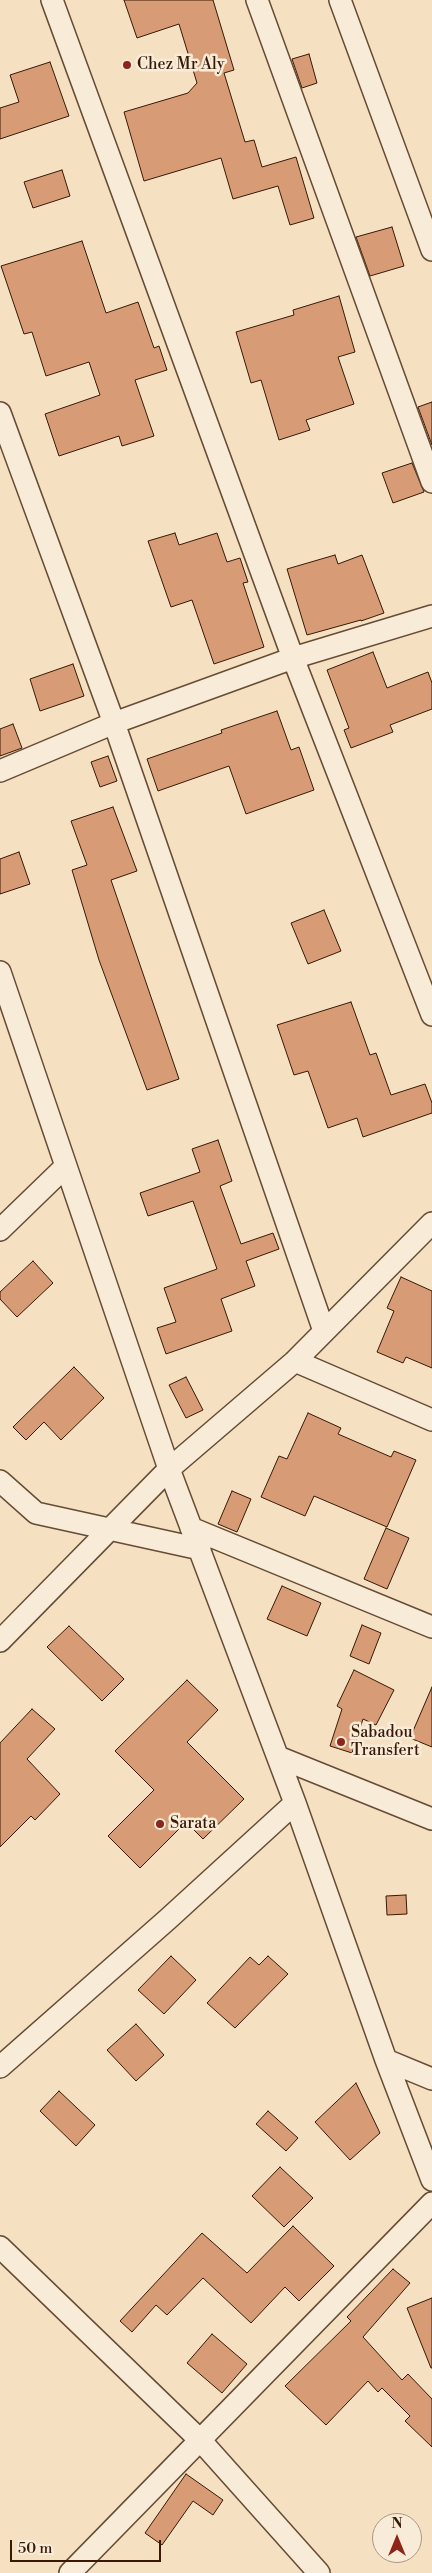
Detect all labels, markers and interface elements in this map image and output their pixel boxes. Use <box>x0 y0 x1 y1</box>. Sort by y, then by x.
place label: Chez Mr Aly <box>137 55 224 75</box>
marker: Chez Mr Aly <box>121 59 133 71</box>
place label: Sabadou Transfert <box>351 1723 420 1761</box>
marker: Sabadou Transfert <box>335 1736 347 1748</box>
place label: Sarata <box>170 1814 216 1834</box>
marker: Sarata <box>154 1818 166 1830</box>
north arrow <box>372 2513 422 2563</box>
text: N <box>391 2515 403 2533</box>
scale bar <box>12 2530 164 2562</box>
text: 50 m <box>18 2539 52 2558</box>

